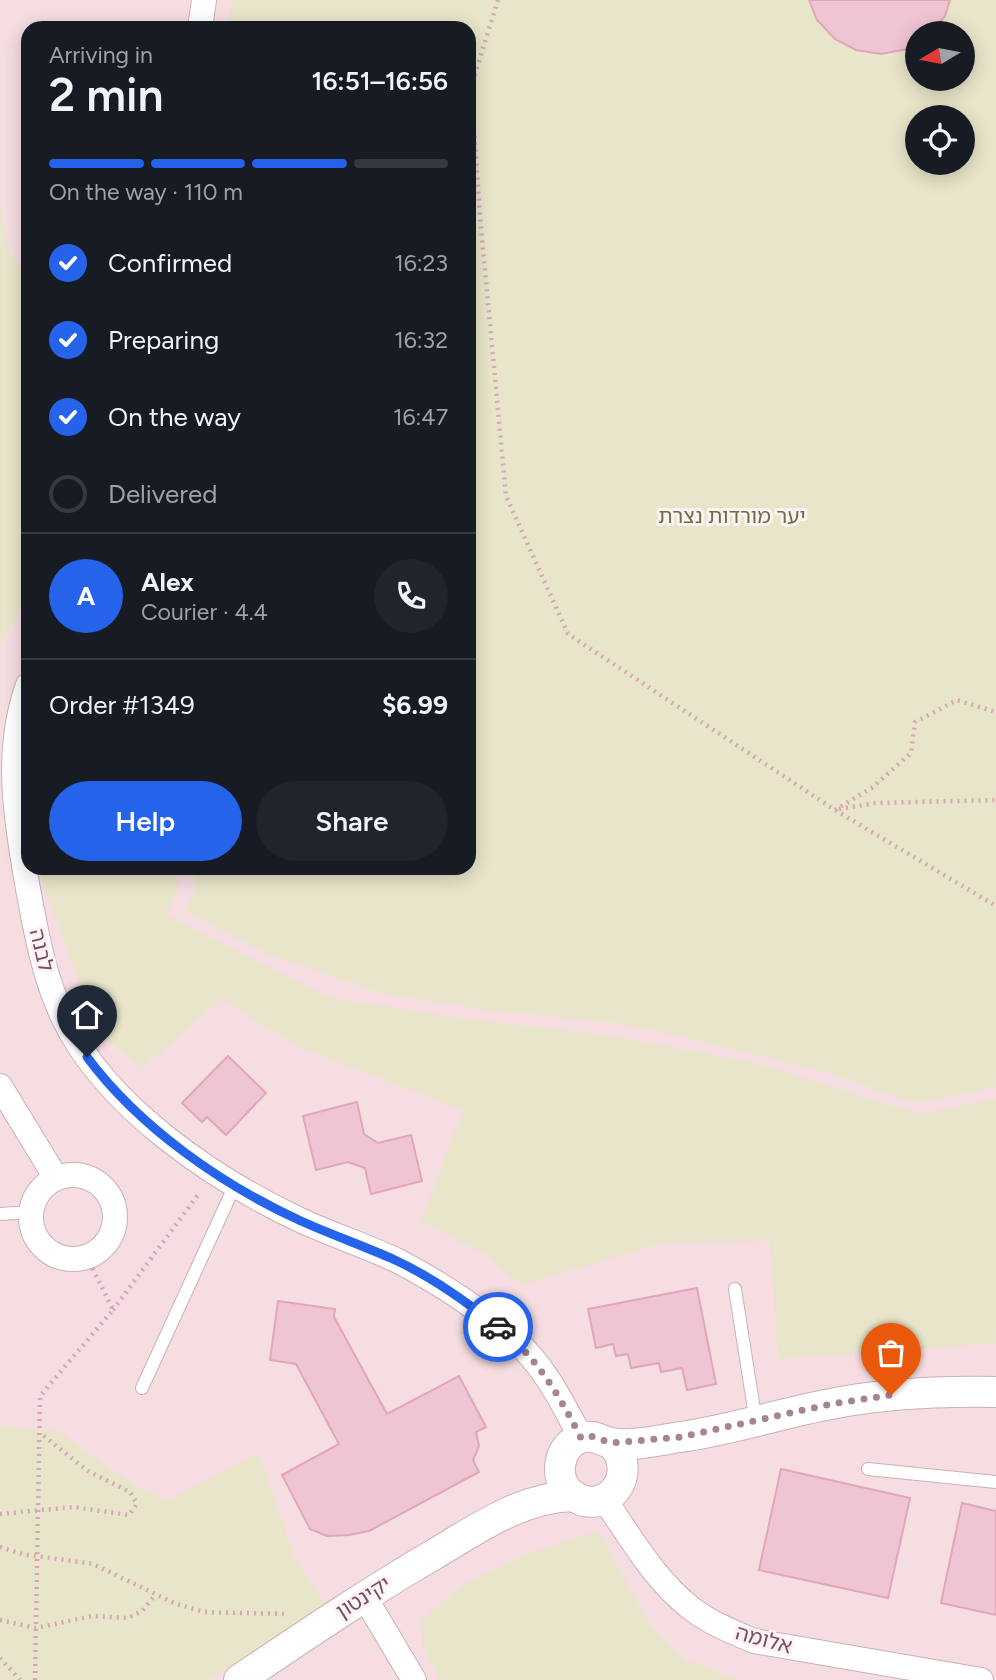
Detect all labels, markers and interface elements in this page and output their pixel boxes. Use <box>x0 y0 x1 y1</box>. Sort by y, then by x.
north arrow <box>905 21 975 91</box>
map controls <box>905 21 975 175</box>
text: Arriving in <box>49 41 153 69</box>
text: 16:51–16:56 <box>312 65 448 97</box>
text: 2 min <box>49 67 164 123</box>
button: locate <box>905 105 975 175</box>
text: On the way · 110 m <box>49 178 243 206</box>
icon: check <box>49 244 87 282</box>
text: Confirmed <box>108 247 232 279</box>
text: 16:23 <box>394 249 448 277</box>
icon: check <box>49 321 87 359</box>
text: Preparing <box>108 324 219 356</box>
text: 16:32 <box>394 326 448 354</box>
icon: check <box>49 398 87 436</box>
text: On the way <box>108 401 241 433</box>
text: 16:47 <box>393 403 448 431</box>
text: Delivered <box>108 478 217 510</box>
park label: יער מורדות נצרת <box>658 503 806 528</box>
button: phone <box>374 559 448 633</box>
text: Alex <box>141 566 194 598</box>
text: A <box>77 580 95 612</box>
text: Courier · 4.4 <box>141 598 268 626</box>
text: Order #1349 <box>49 689 195 721</box>
text: $6.99 <box>382 689 448 721</box>
button: Help <box>49 781 242 861</box>
button: Share <box>256 781 448 861</box>
street label: לבנה <box>25 926 59 974</box>
pin <box>57 985 117 1057</box>
icon: home <box>68 996 106 1034</box>
courier <box>463 1292 533 1362</box>
icon: car <box>479 1308 517 1346</box>
pin <box>861 1323 921 1395</box>
icon: bag <box>872 1334 910 1372</box>
street label: יקינטון <box>331 1571 395 1623</box>
street label: אלומה <box>733 1619 795 1659</box>

